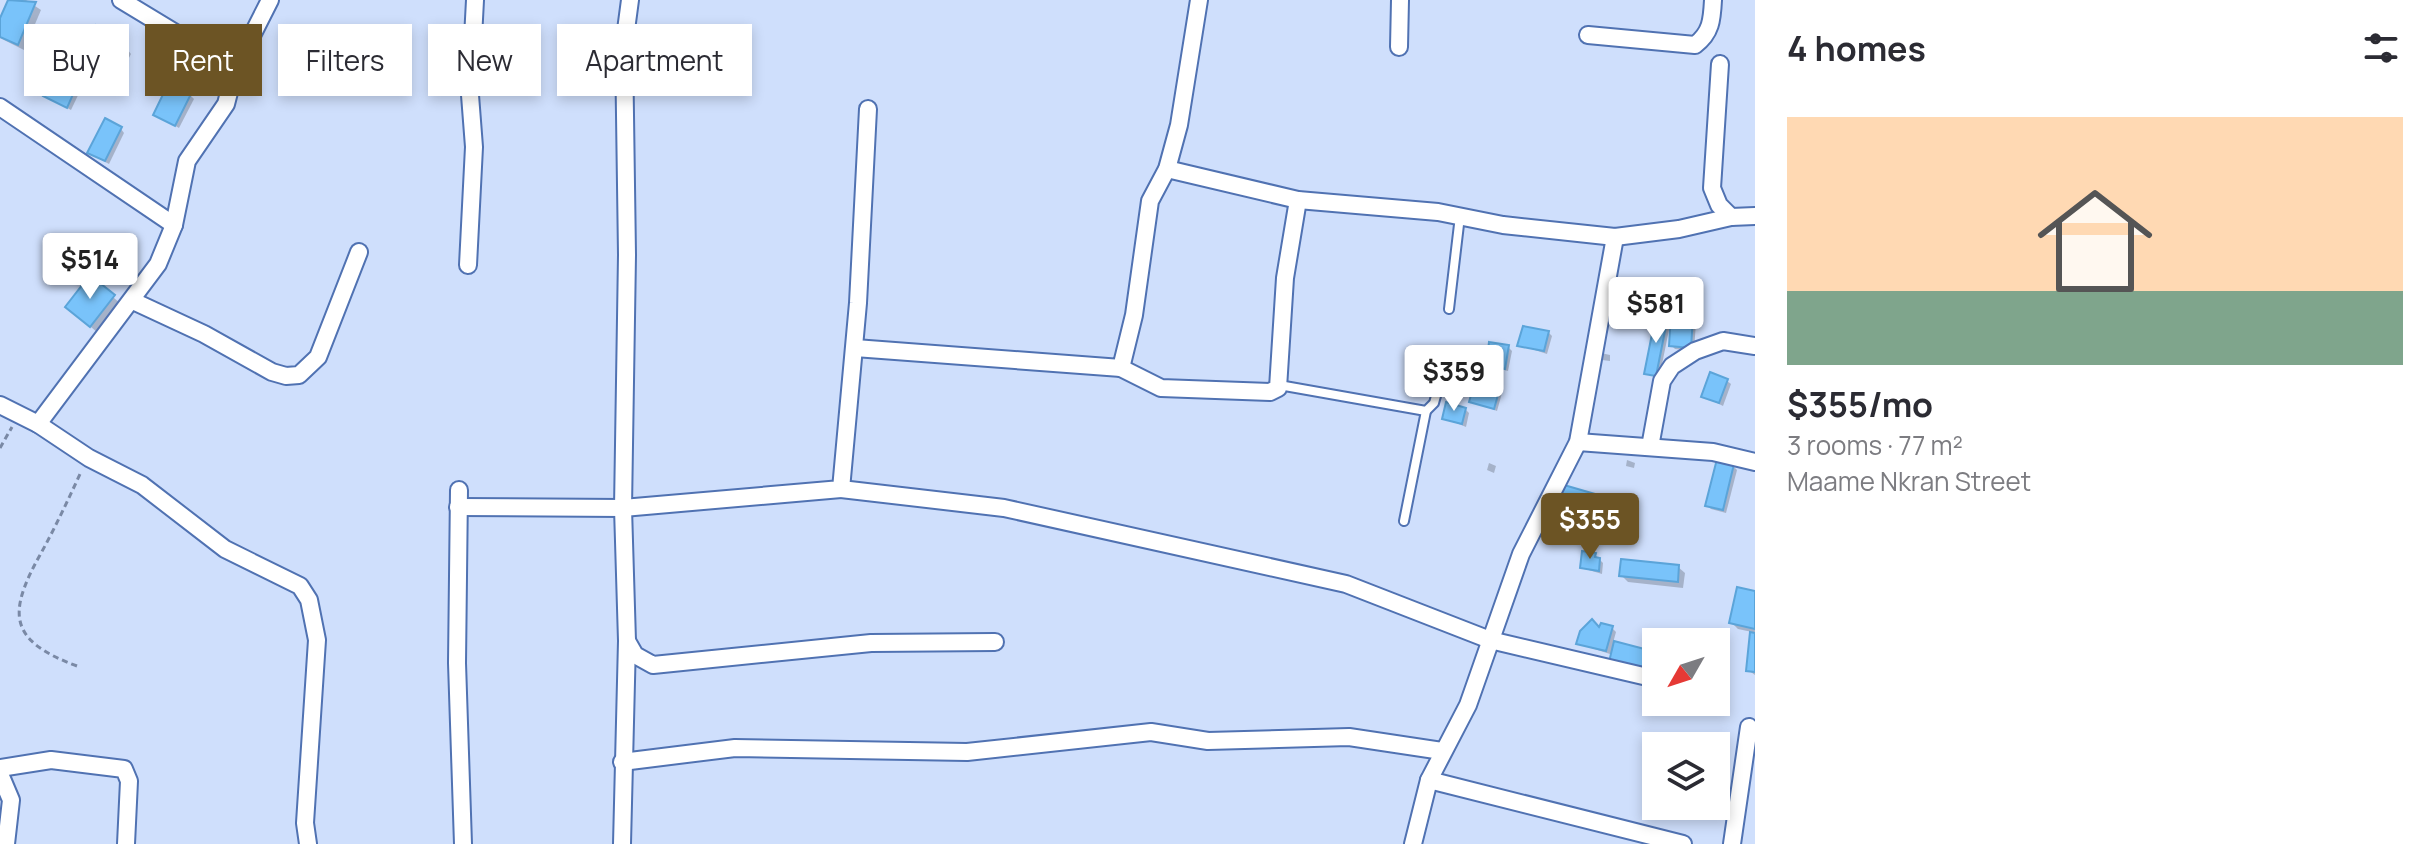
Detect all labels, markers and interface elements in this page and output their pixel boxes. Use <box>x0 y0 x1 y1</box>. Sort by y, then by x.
chip: Buy <box>24 24 129 96</box>
chip: Rent <box>145 24 262 96</box>
chip: Filters <box>278 24 412 96</box>
chip: New <box>428 24 541 96</box>
chip: Apartment <box>557 24 752 96</box>
text: 4 homes <box>1787 25 1926 71</box>
icon: filters <box>2359 26 2403 70</box>
icon: home <box>2023 169 2167 313</box>
pin: $514 <box>43 233 137 301</box>
text: $514 <box>61 241 119 277</box>
pin: $581 <box>1609 277 1703 345</box>
text: $581 <box>1627 285 1685 321</box>
pin: $359 <box>1407 345 1501 413</box>
text: $359 <box>1423 353 1485 389</box>
text: $355/mo <box>1787 381 1933 427</box>
text: 3 rooms · 77 m² <box>1787 427 1963 463</box>
text: Maame Nkran Street <box>1787 463 2031 499</box>
pin: $355 <box>1543 493 1637 561</box>
text: $355 <box>1559 501 1621 537</box>
north arrow <box>1642 628 1730 716</box>
map controls <box>1642 628 1730 820</box>
button: layers <box>1642 732 1730 820</box>

